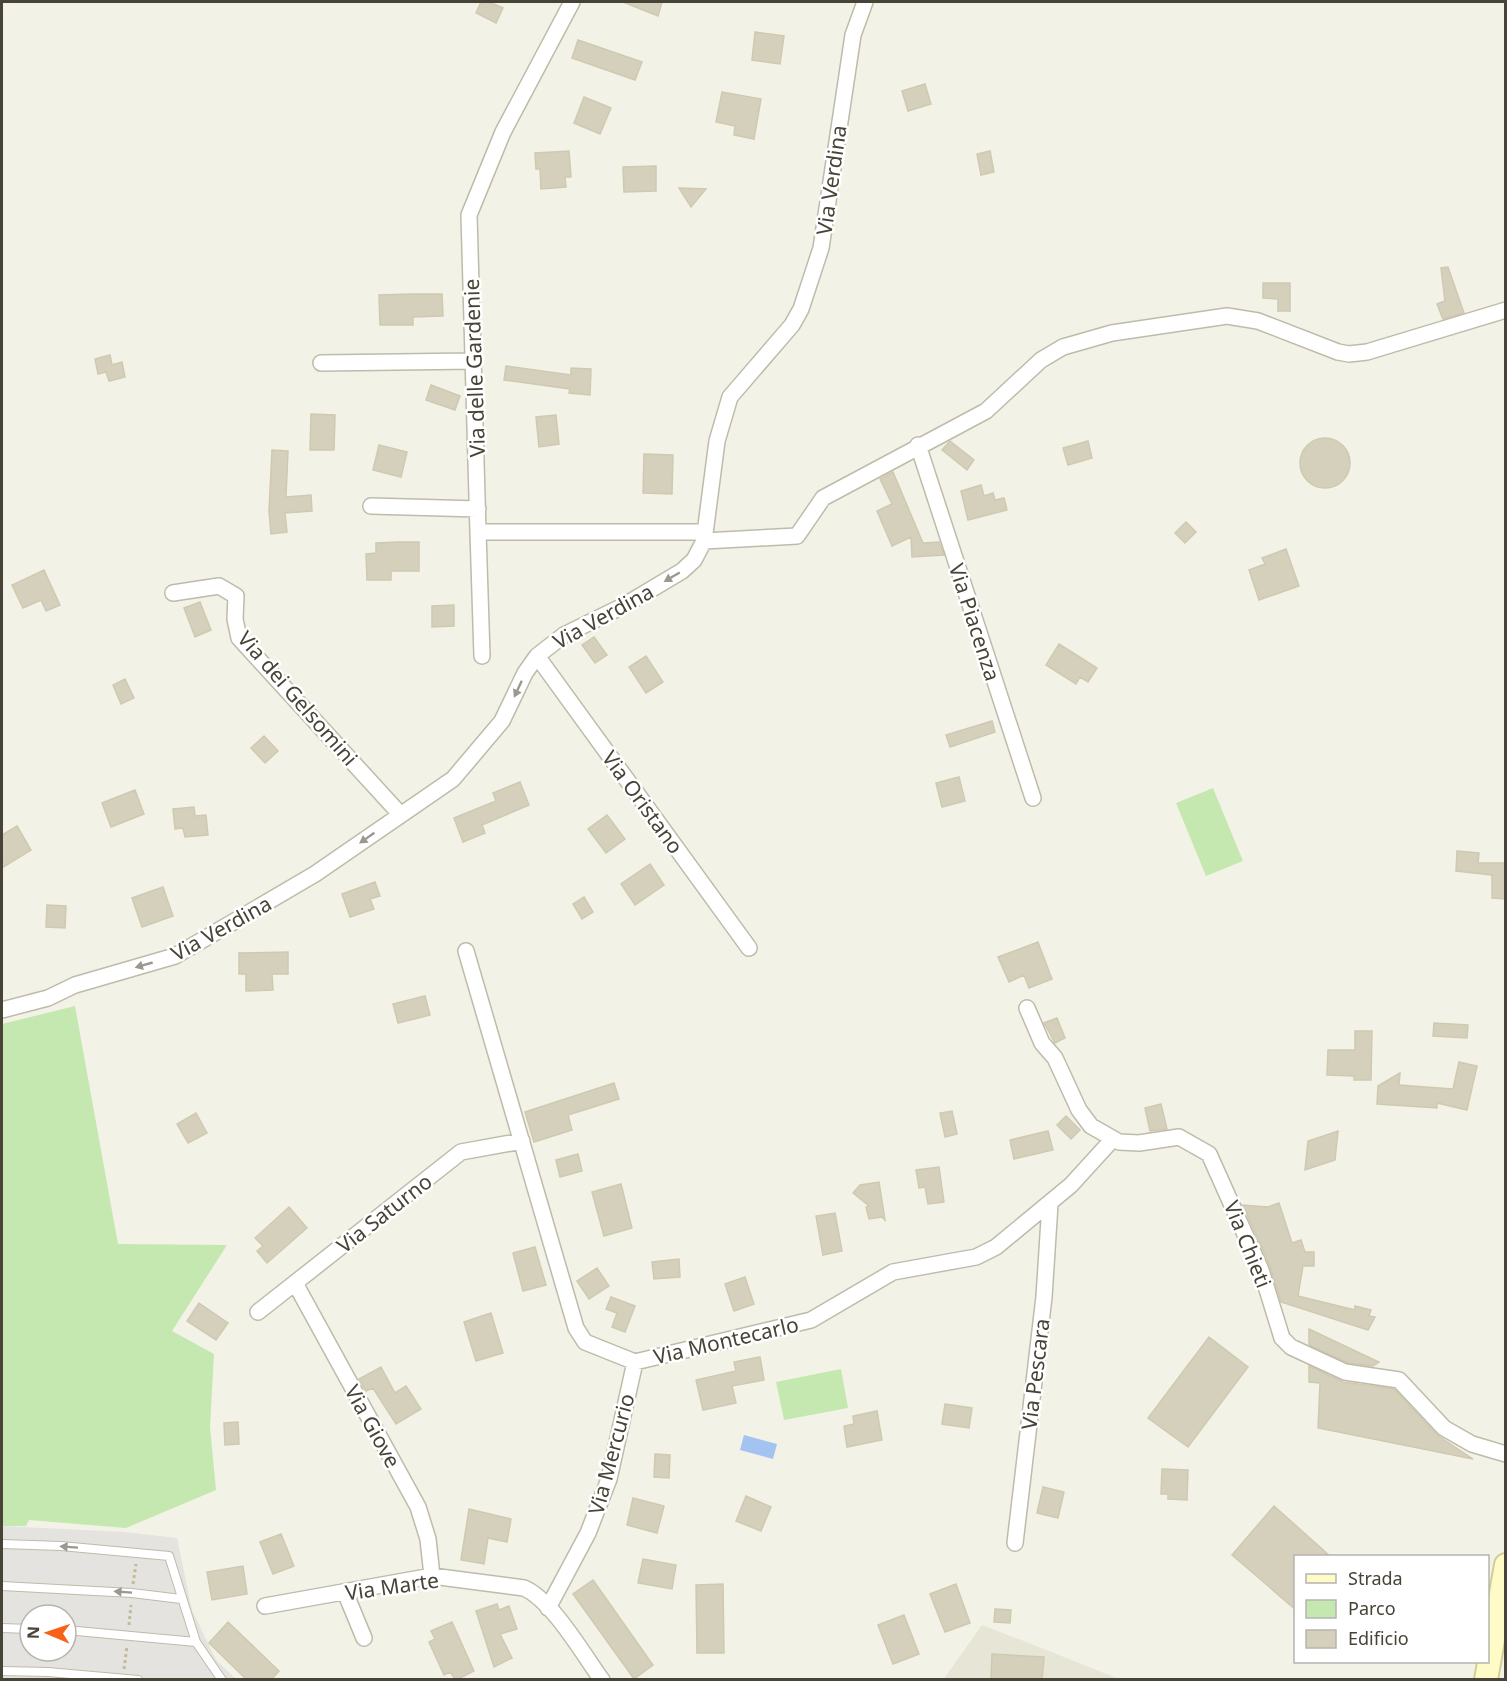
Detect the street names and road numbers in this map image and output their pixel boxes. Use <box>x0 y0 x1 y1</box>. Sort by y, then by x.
street label: Via Verdina <box>809 123 853 237</box>
street label: Via delle Gardenie <box>457 278 491 458</box>
street label: Via Piacenza <box>943 560 1007 684</box>
street label: Via Verdina <box>548 577 658 655</box>
street label: Via dei Gelsomini <box>232 625 364 771</box>
street label: Via Oristano <box>596 745 690 859</box>
street label: Via Verdina <box>166 889 276 967</box>
street label: Via Saturno <box>331 1167 437 1259</box>
street label: Via Chieti <box>1218 1196 1278 1292</box>
street label: Via Montecarlo <box>651 1310 801 1370</box>
street label: Via Pescara <box>1014 1317 1056 1431</box>
street label: Via Giove <box>339 1380 407 1472</box>
street label: Via Mercurio <box>581 1390 641 1518</box>
street label: Via Marte <box>343 1566 441 1606</box>

